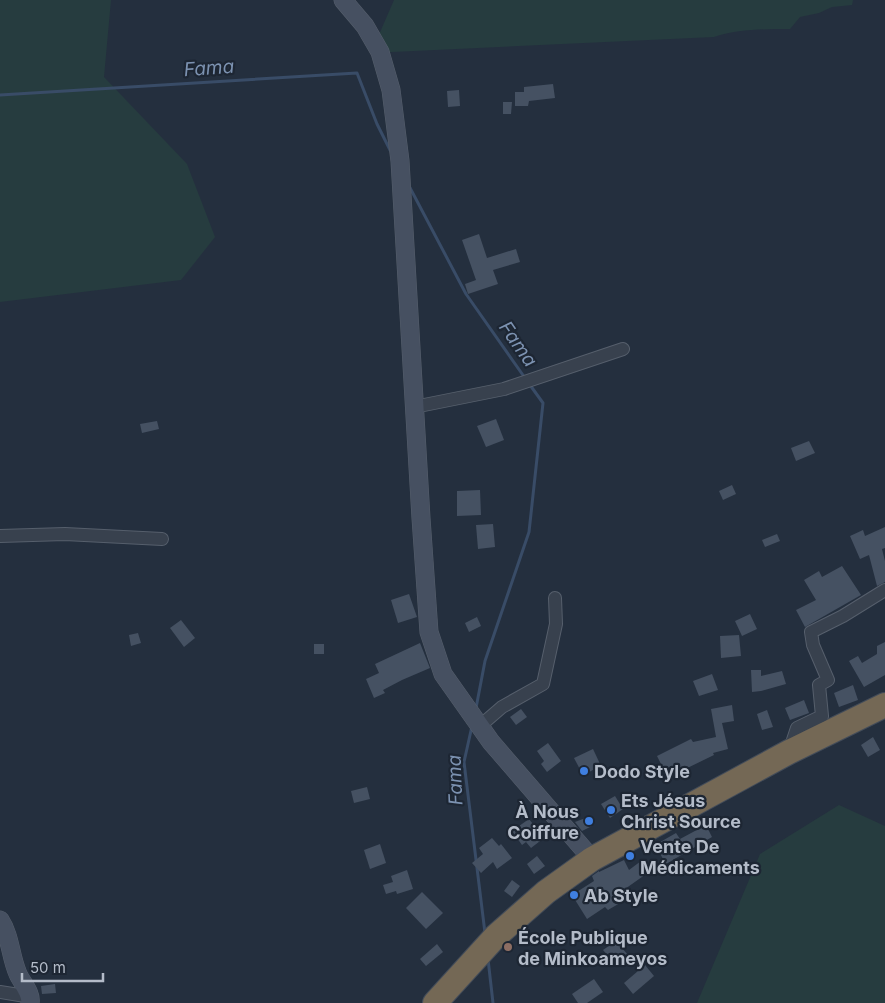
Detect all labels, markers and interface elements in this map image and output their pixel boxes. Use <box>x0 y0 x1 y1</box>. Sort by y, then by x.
water label: Fama <box>183 55 235 81</box>
water label: Fama <box>494 317 542 372</box>
water label: Fama <box>443 754 467 806</box>
place label: Dodo Style <box>594 761 690 782</box>
marker: Dodo Style <box>578 765 590 777</box>
place label: Ets Jésus Christ Source <box>621 790 741 832</box>
place label: À Nous Coiffure <box>507 801 579 843</box>
marker: Ets Jésus Christ Source <box>605 804 617 816</box>
marker: À Nous Coiffure <box>583 815 595 827</box>
place label: Vente De Médicaments <box>640 836 760 878</box>
marker: Vente De Médicaments <box>624 850 636 862</box>
place label: Ab Style <box>584 885 659 906</box>
marker: Ab Style <box>568 889 580 901</box>
place label: École Publique de Minkoameyos <box>518 927 667 969</box>
marker: École Publique de Minkoameyos <box>502 941 514 953</box>
scale bar <box>22 950 104 982</box>
text: 50 m <box>30 958 66 977</box>

